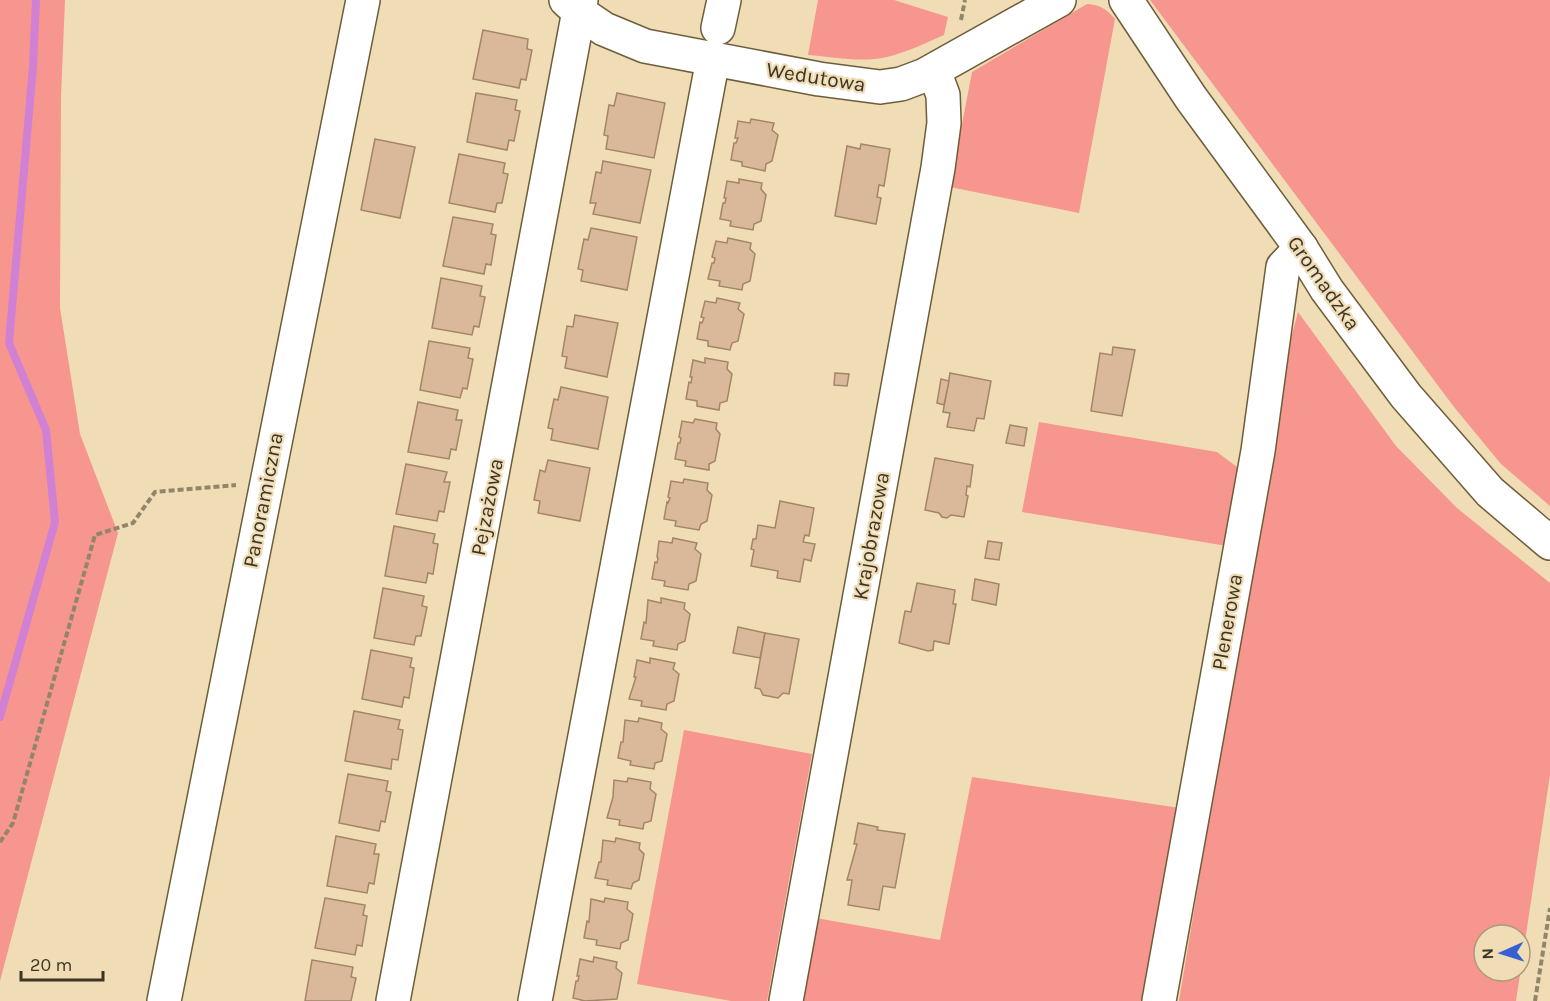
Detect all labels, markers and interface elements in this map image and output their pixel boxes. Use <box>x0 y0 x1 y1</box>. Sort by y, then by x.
street label: Wedutowa <box>765 57 867 97</box>
street label: Gromadzka <box>1283 231 1365 335</box>
street label: Panoramiczna <box>238 430 288 570</box>
street label: Pejzażowa <box>466 456 508 558</box>
street label: Krajobrazowa <box>848 470 894 602</box>
street label: Plenerowa <box>1207 572 1247 672</box>
north arrow <box>1472 923 1532 983</box>
scale bar <box>21 944 104 982</box>
text: N <box>1478 948 1497 960</box>
text: 20 m <box>30 954 72 976</box>

